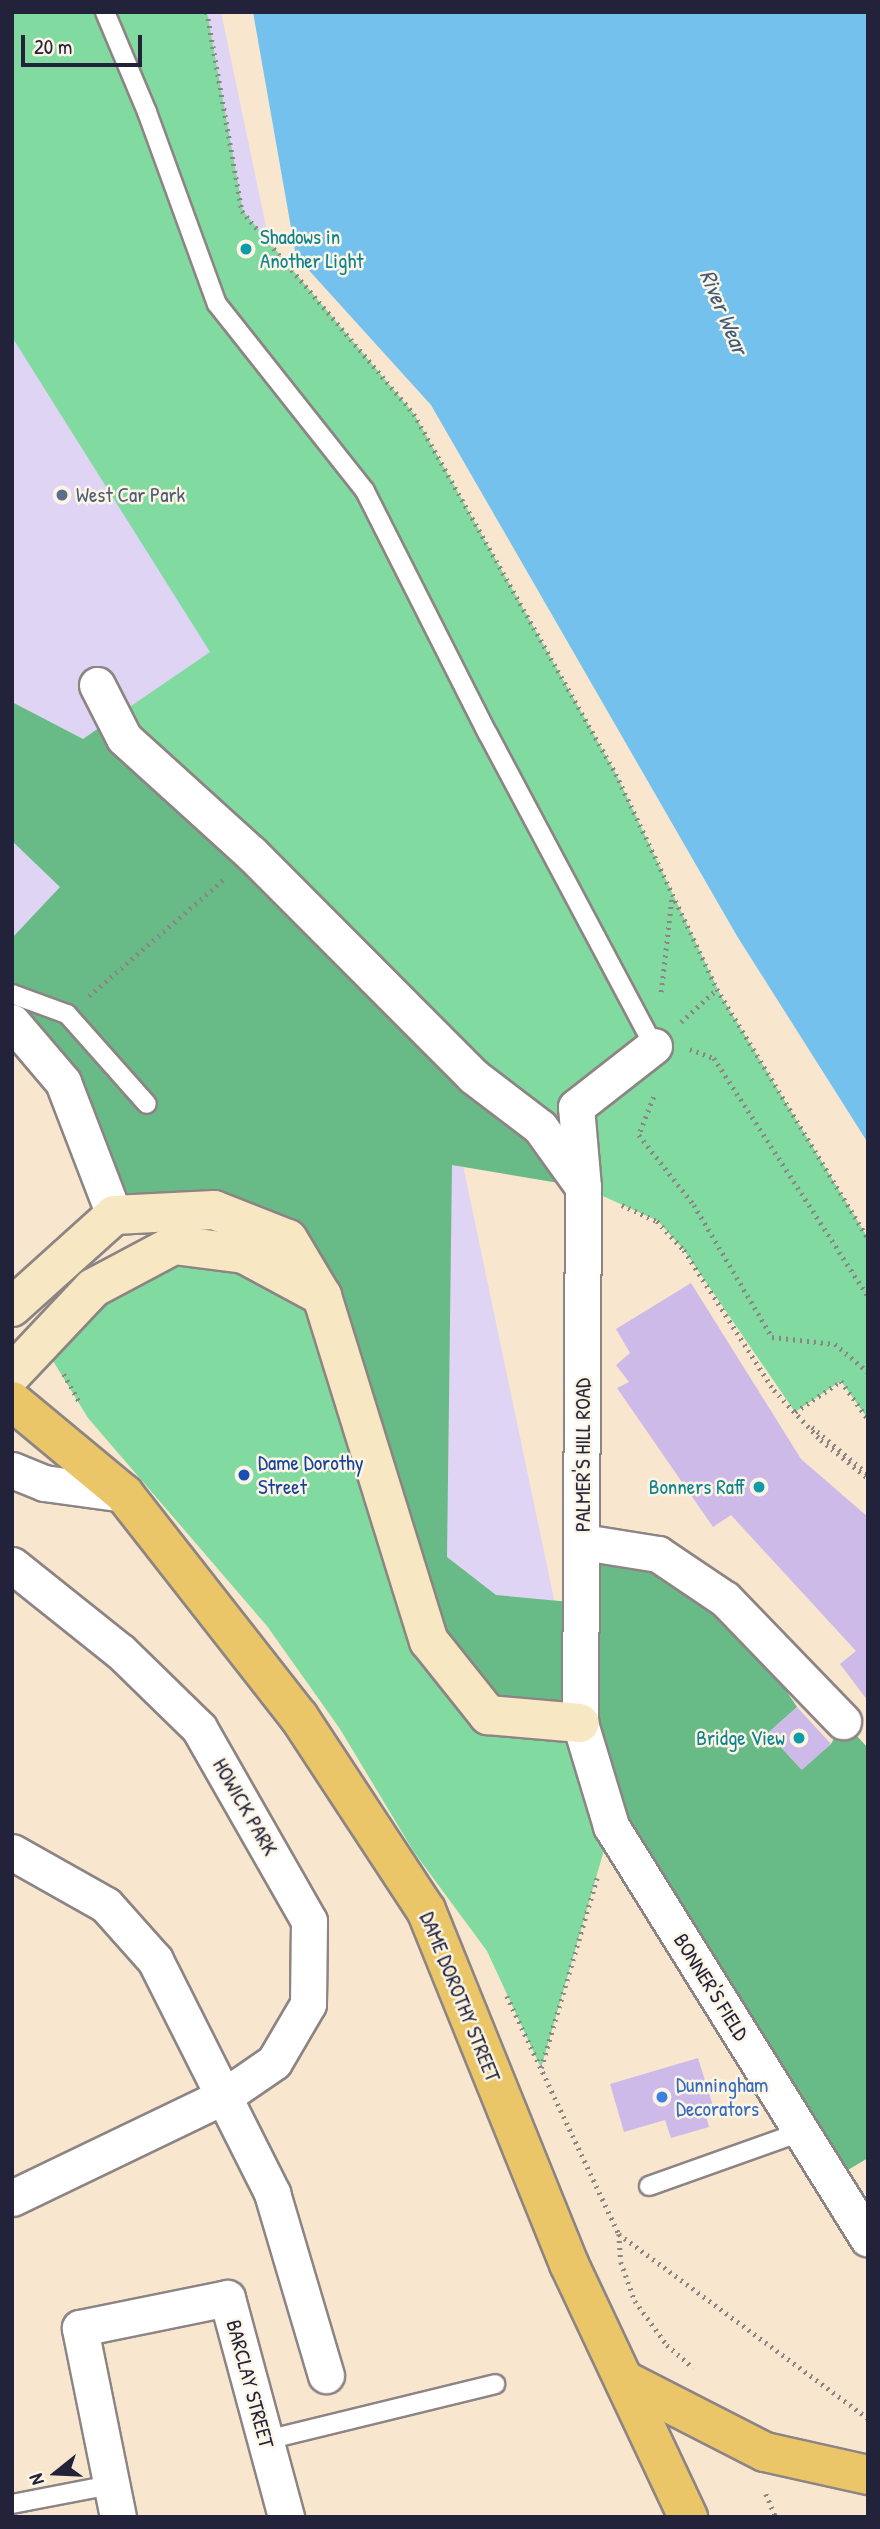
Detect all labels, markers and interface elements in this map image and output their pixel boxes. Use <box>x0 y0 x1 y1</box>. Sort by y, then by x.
scale bar <box>24 21 145 65</box>
text: 20 m <box>34 32 72 61</box>
place label: Shadows in Another Light <box>260 224 363 274</box>
marker: Shadows in Another Light <box>238 241 254 257</box>
water label: River Wear <box>694 266 754 358</box>
place label: West Car Park <box>76 482 185 508</box>
marker: West Car Park <box>54 487 70 503</box>
street label: PALMER'S HILL ROAD <box>570 1378 596 1532</box>
place label: Dame Dorothy Street <box>258 1450 364 1500</box>
marker: Dame Dorothy Street <box>236 1467 252 1483</box>
place label: Bonners Raff <box>649 1474 745 1500</box>
marker: Bonners Raff <box>751 1479 767 1495</box>
place label: Bridge View <box>696 1725 785 1751</box>
marker: Bridge View <box>791 1730 807 1746</box>
street label: HOWICK PARK <box>207 1754 283 1860</box>
street label: DAME DOROTHY STREET <box>414 1908 506 2086</box>
street label: BONNER'S FIELD <box>668 1929 754 2045</box>
place label: Dunningham Decorators <box>676 2072 768 2122</box>
marker: Dunningham Decorators <box>654 2089 670 2105</box>
street label: BARCLAY STREET <box>221 2317 279 2451</box>
north arrow <box>21 2438 91 2508</box>
text: N <box>22 2471 50 2488</box>

